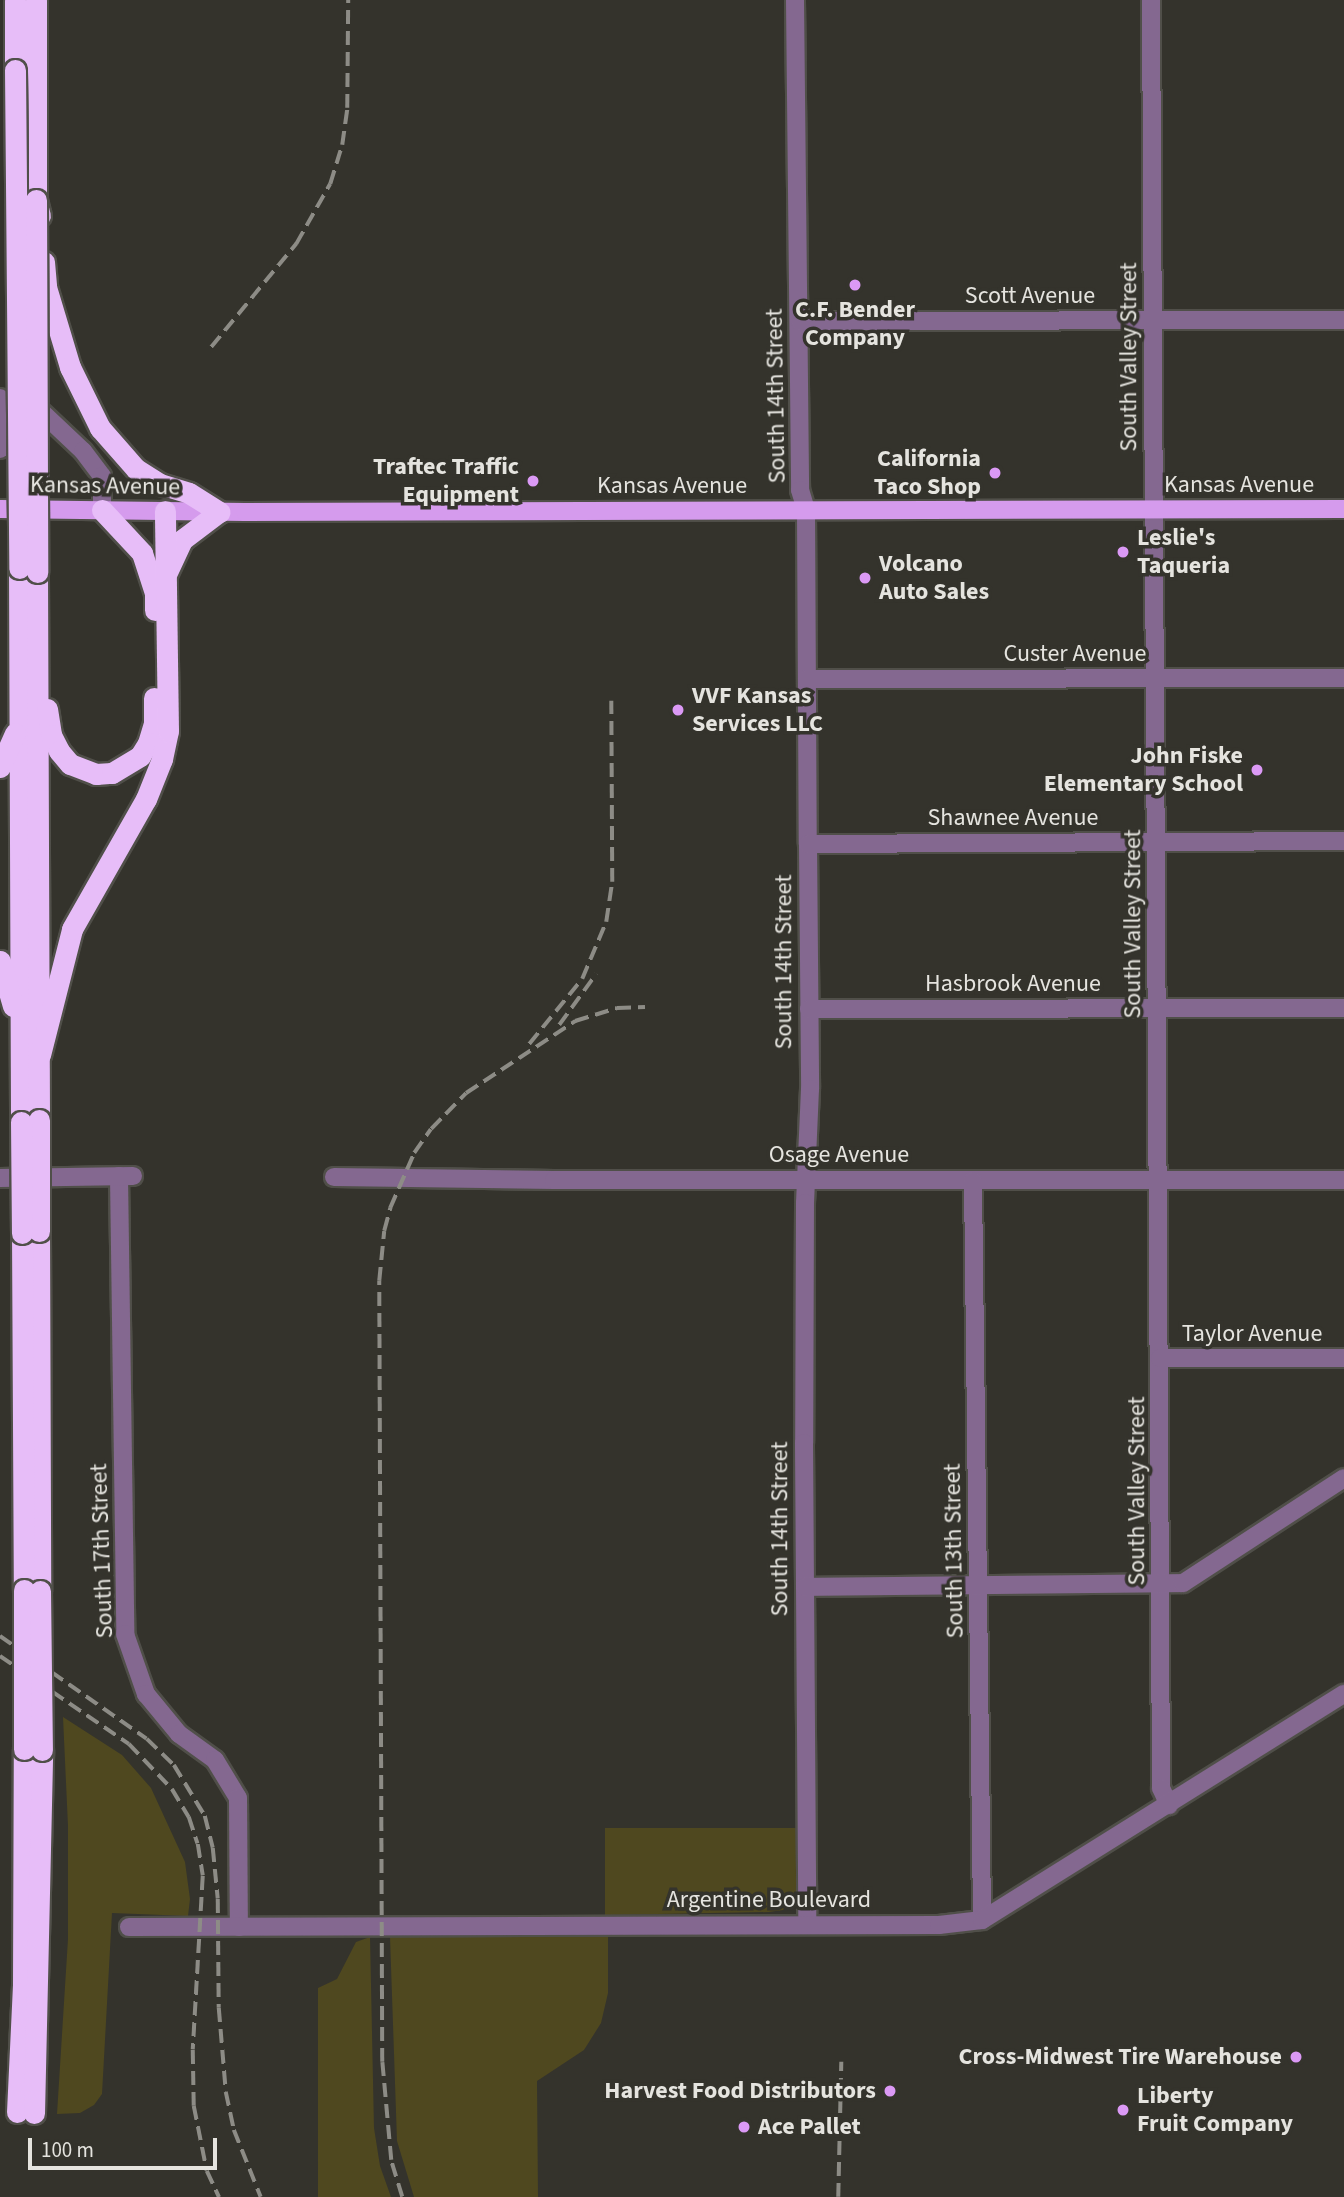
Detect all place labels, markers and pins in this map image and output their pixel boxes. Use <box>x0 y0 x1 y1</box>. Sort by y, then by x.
marker: C.F. Bender Company <box>847 277 863 293</box>
place label: C.F. Bender Company <box>795 296 915 352</box>
place label: California Taco Shop <box>874 445 981 501</box>
place label: Traftec Traffic Equipment <box>373 453 519 509</box>
marker: California Taco Shop <box>987 465 1003 481</box>
marker: Traftec Traffic Equipment <box>525 473 541 489</box>
place label: Leslie's Taqueria <box>1137 524 1230 580</box>
marker: Leslie's Taqueria <box>1115 544 1131 560</box>
place label: Volcano Auto Sales <box>879 550 989 606</box>
marker: Volcano Auto Sales <box>857 570 873 586</box>
place label: VVF Kansas Services LLC <box>692 682 823 738</box>
marker: VVF Kansas Services LLC <box>670 702 686 718</box>
place label: John Fiske Elementary School <box>1044 742 1243 798</box>
marker: John Fiske Elementary School <box>1249 762 1265 778</box>
place label: Cross-Midwest Tire Warehouse <box>959 2043 1282 2071</box>
marker: Cross-Midwest Tire Warehouse <box>1288 2049 1304 2065</box>
place label: Harvest Food Distributors <box>604 2077 876 2105</box>
place label: Liberty Fruit Company <box>1137 2082 1293 2138</box>
marker: Harvest Food Distributors <box>882 2083 898 2099</box>
marker: Liberty Fruit Company <box>1115 2102 1131 2118</box>
place label: Ace Pallet <box>758 2113 861 2141</box>
marker: Ace Pallet <box>736 2119 752 2135</box>

